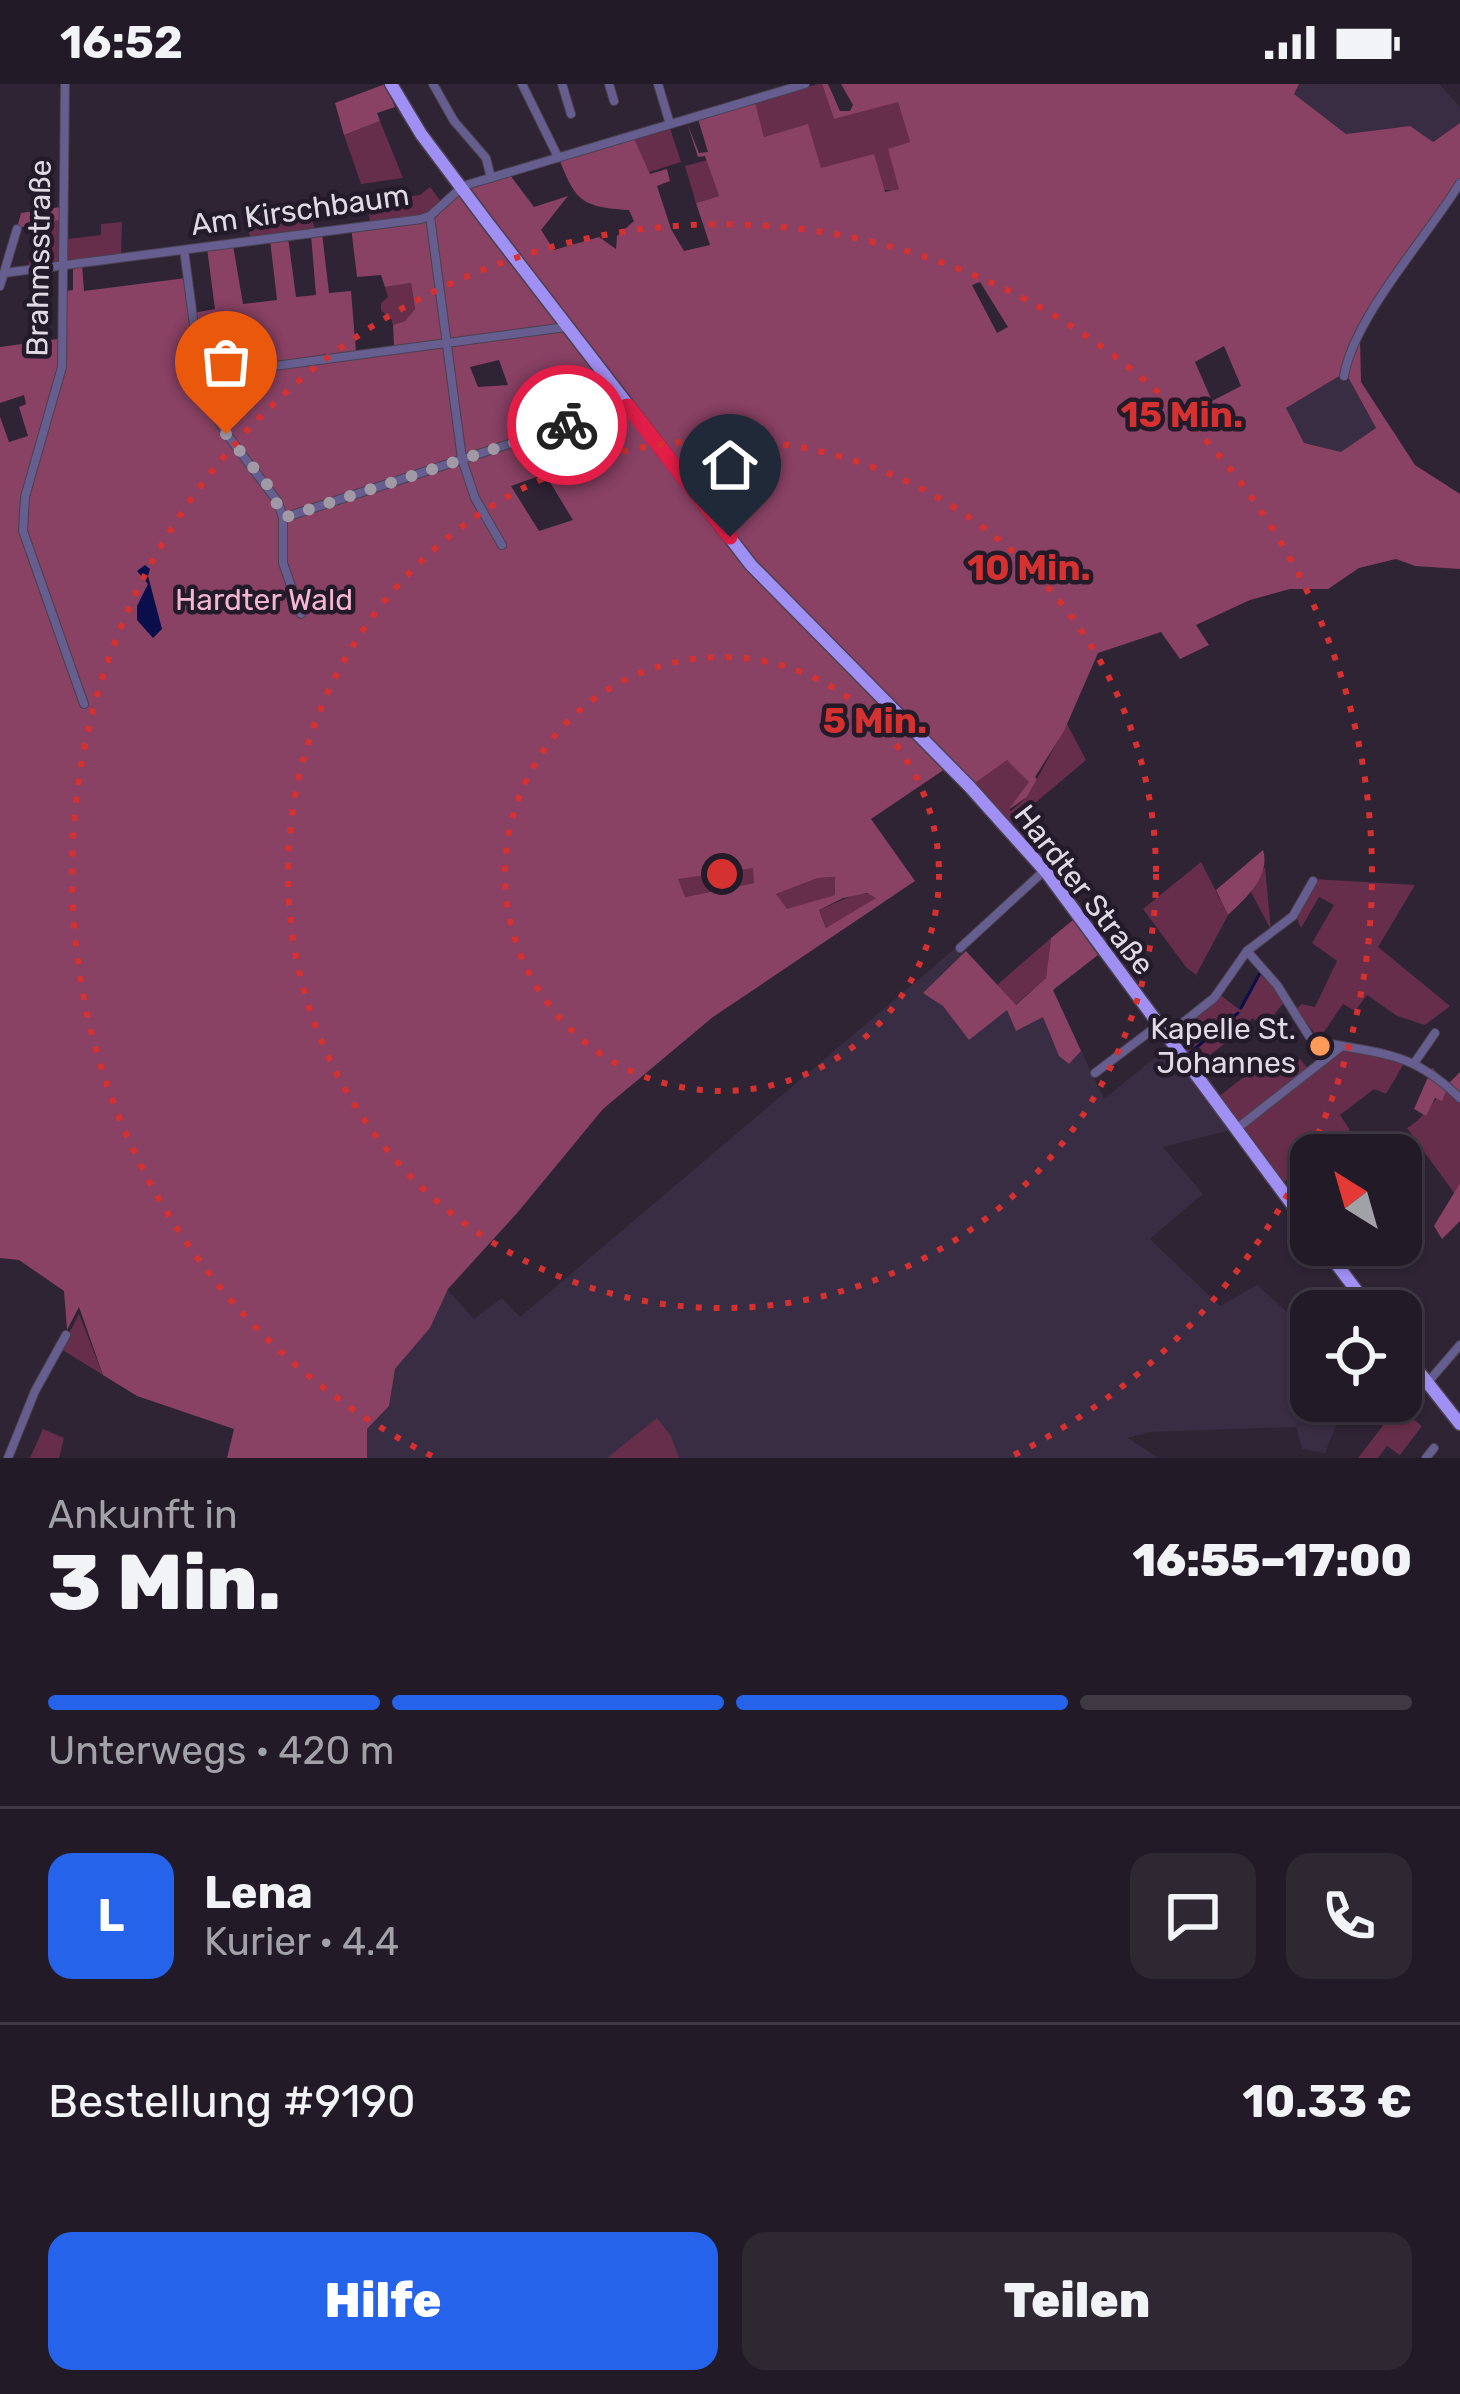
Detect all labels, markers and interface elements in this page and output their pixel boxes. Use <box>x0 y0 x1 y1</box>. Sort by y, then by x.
text: 16:52 <box>60 16 183 69</box>
street label: Brahmsstraße <box>19 159 59 357</box>
street label: Am Kirschbaum <box>189 177 411 243</box>
pin <box>175 311 277 434</box>
icon: bag <box>193 329 259 395</box>
courier <box>507 365 627 485</box>
icon: bike <box>534 392 600 458</box>
text: 15 Min. <box>1121 393 1243 436</box>
pin <box>679 414 781 537</box>
icon: home <box>697 432 763 498</box>
text: 10 Min. <box>967 546 1091 589</box>
park label: Hardter Wald <box>175 582 353 618</box>
text: 5 Min. <box>823 699 927 742</box>
street label: Hardter Straße <box>1006 798 1162 982</box>
centre of rings <box>701 853 743 895</box>
place label: Kapelle St. Johannes <box>1150 1011 1296 1081</box>
marker: Kapelle St. Johannes <box>1307 1033 1333 1059</box>
north arrow <box>1290 1134 1422 1266</box>
map controls <box>1290 1134 1422 1422</box>
button: locate <box>1290 1290 1422 1422</box>
text: Ankunft in <box>48 1492 238 1538</box>
text: 16:55–17:00 <box>1132 1534 1412 1587</box>
text: 3 Min. <box>48 1536 281 1629</box>
text: Unterwegs · 420 m <box>48 1728 394 1774</box>
button: chat <box>1130 1853 1256 1979</box>
button: phone <box>1286 1853 1412 1979</box>
text: Lena <box>204 1866 313 1919</box>
text: L <box>98 1889 124 1942</box>
text: Kurier · 4.4 <box>204 1919 399 1965</box>
text: Bestellung #9190 <box>48 2075 416 2128</box>
text: 10.33 € <box>1242 2075 1412 2128</box>
button: Hilfe <box>48 2232 718 2370</box>
button: Teilen <box>742 2232 1412 2370</box>

